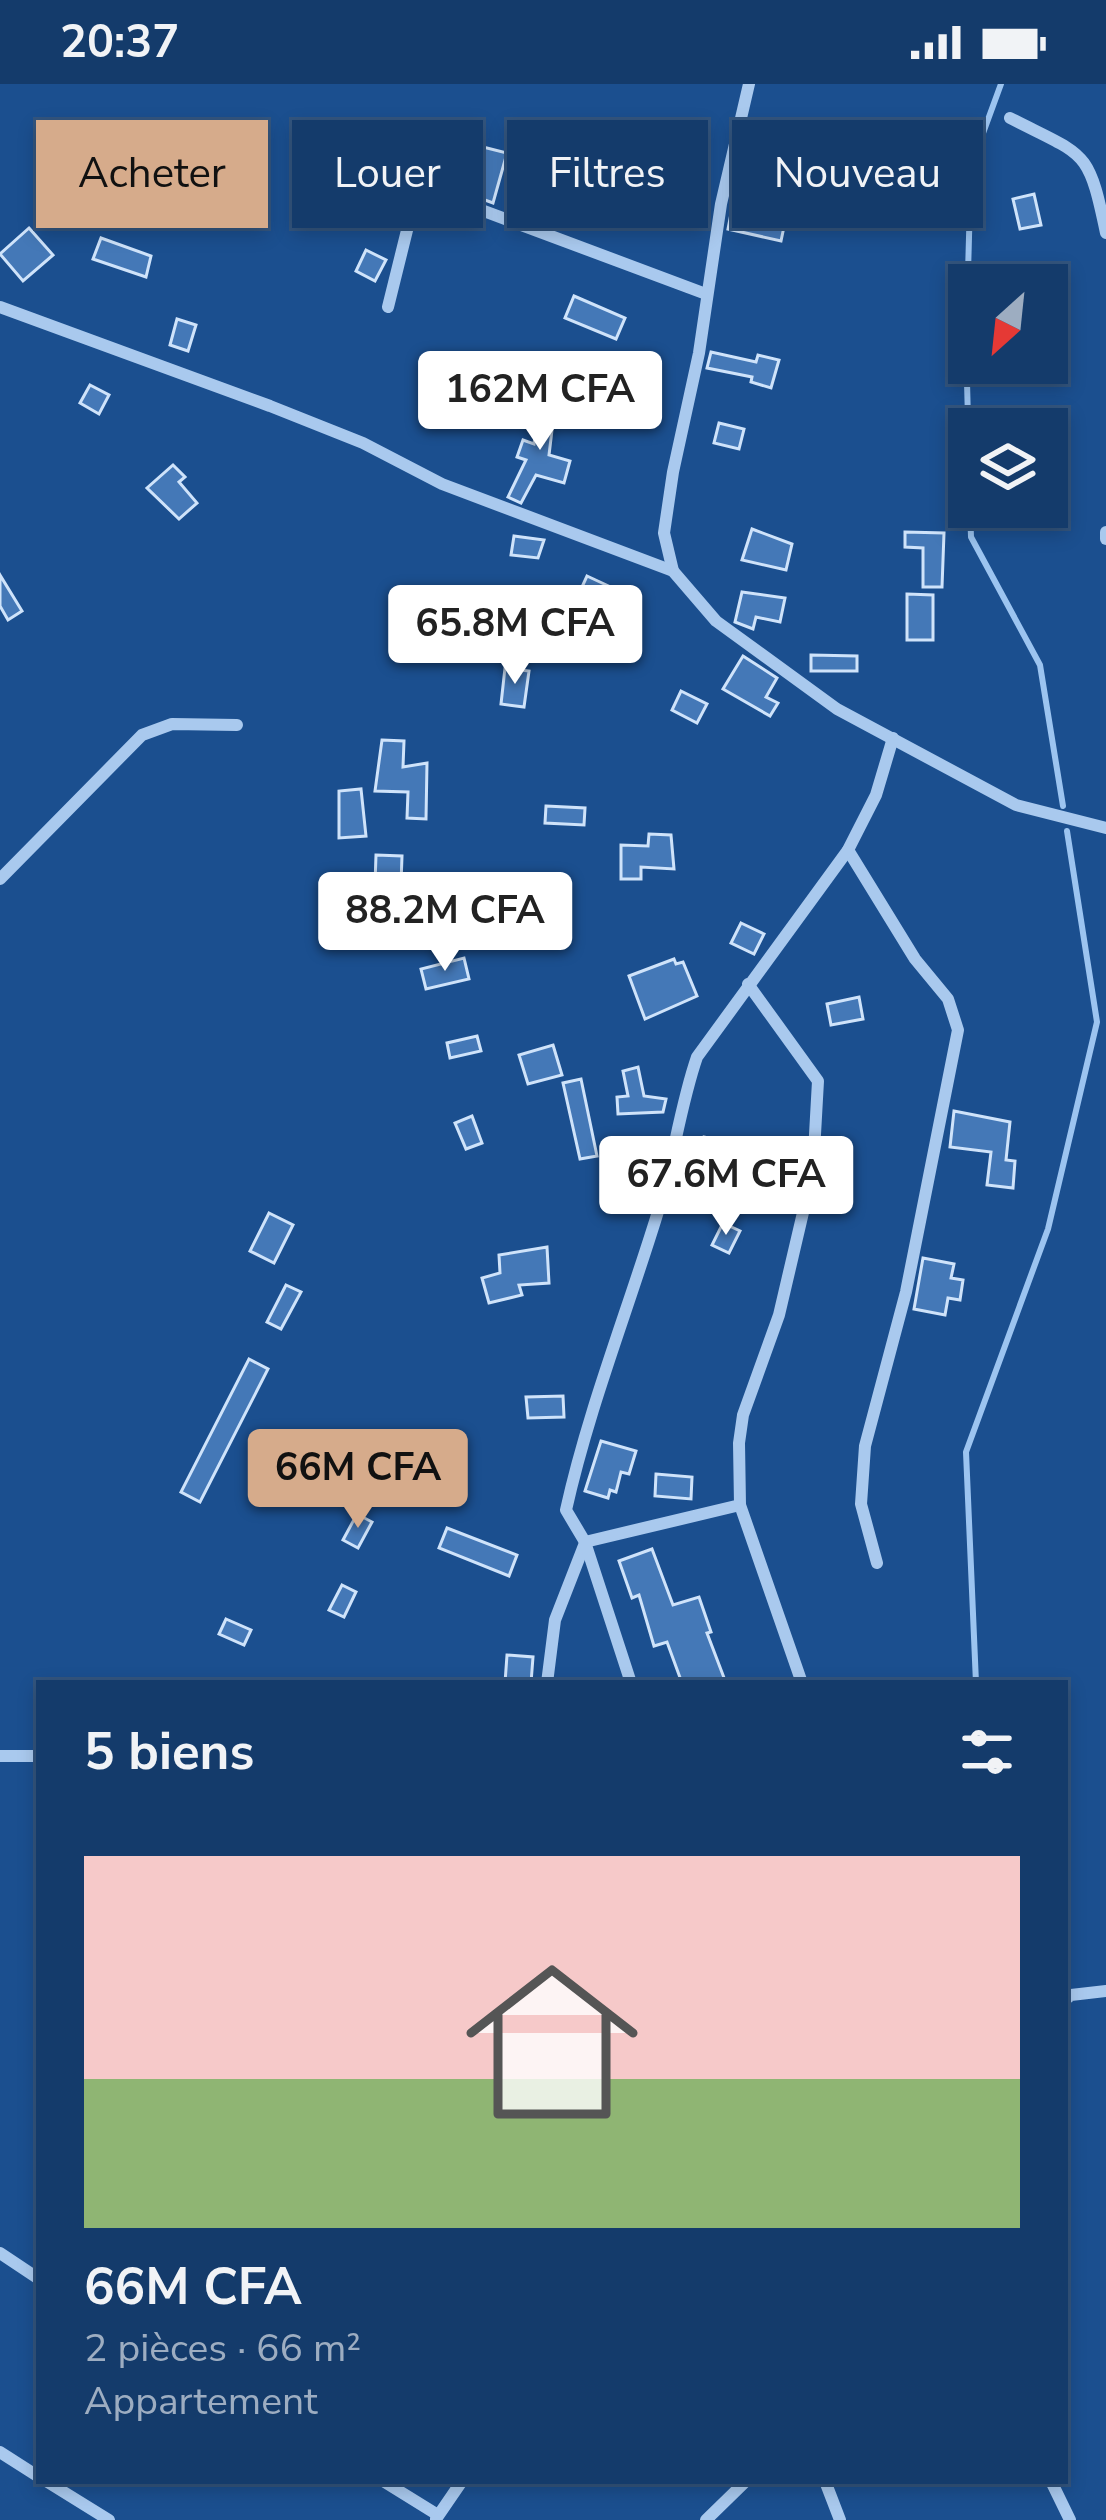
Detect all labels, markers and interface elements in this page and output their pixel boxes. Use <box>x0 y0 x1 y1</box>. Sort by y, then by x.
text: 20:37 <box>60 12 179 73</box>
chip: Acheter <box>36 120 268 228</box>
chip: Louer <box>292 120 483 228</box>
chip: Filtres <box>507 120 708 228</box>
chip: Nouveau <box>732 120 983 228</box>
north arrow <box>948 264 1068 384</box>
map controls <box>948 264 1068 528</box>
pin: 162M CFA <box>416 351 664 453</box>
text: 162M CFA <box>445 363 635 416</box>
button: layers <box>948 408 1068 528</box>
pin: 65.8M CFA <box>378 585 652 687</box>
text: 65.8M CFA <box>415 597 615 650</box>
pin: 88.2M CFA <box>308 872 582 974</box>
text: 88.2M CFA <box>345 884 545 937</box>
pin: 67.6M CFA <box>589 1136 863 1238</box>
text: 67.6M CFA <box>626 1148 826 1201</box>
pin: 66M CFA <box>247 1429 469 1531</box>
text: 66M CFA <box>275 1441 441 1494</box>
text: 5 biens <box>84 1717 254 1787</box>
icon: filters <box>954 1719 1020 1785</box>
icon: home <box>444 1934 660 2150</box>
text: 66M CFA <box>84 2252 302 2322</box>
text: 2 pièces · 66 m² <box>84 2322 361 2375</box>
text: Appartement <box>84 2375 318 2428</box>

